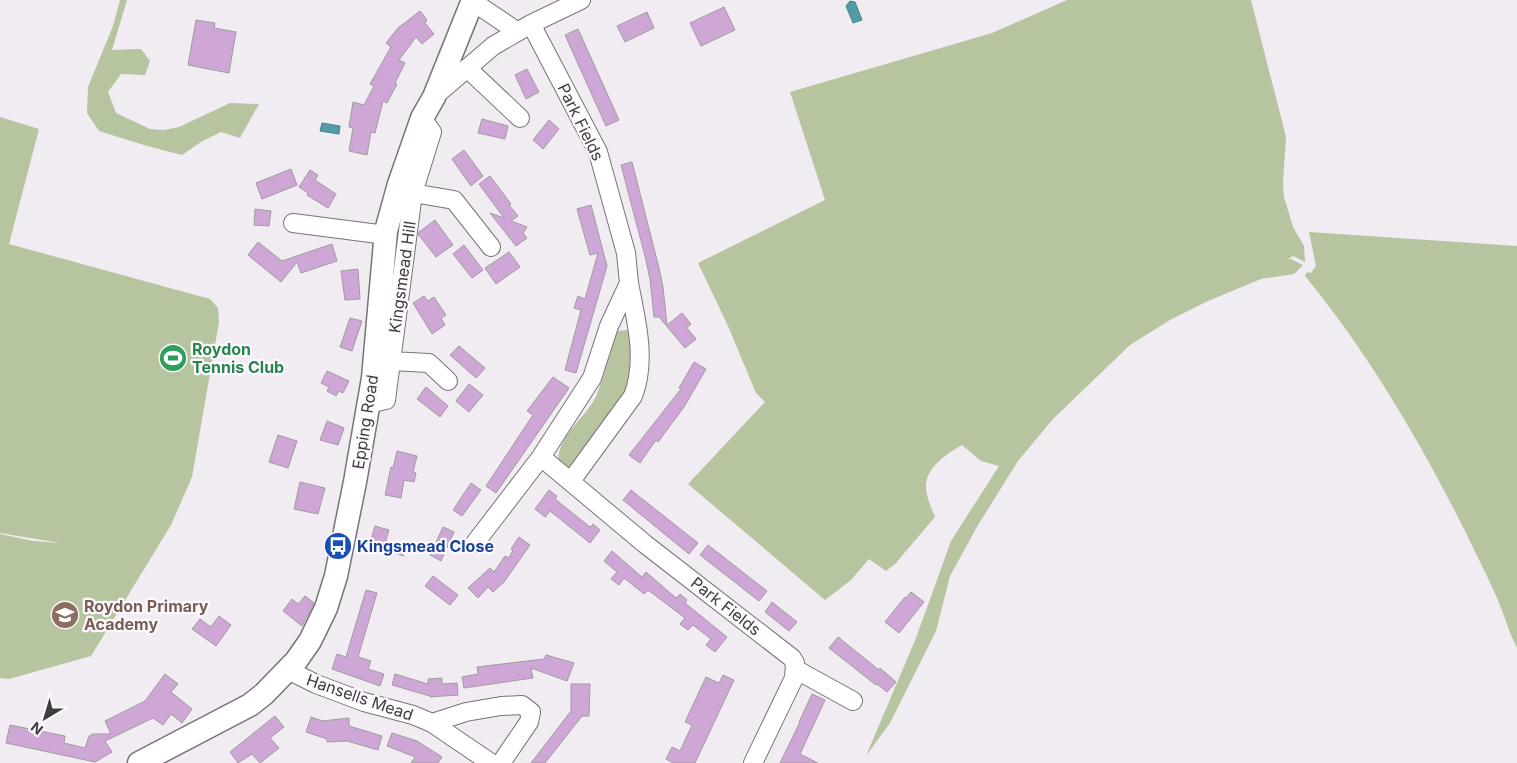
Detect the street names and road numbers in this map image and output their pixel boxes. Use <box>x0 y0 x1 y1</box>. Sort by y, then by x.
street label: Park Fields <box>554 80 608 164</box>
street label: Kingsmead Hill <box>384 220 420 334</box>
street label: Epping Road <box>348 373 382 471</box>
street label: Park Fields <box>687 572 765 640</box>
street label: Hansells Mead <box>304 669 416 725</box>

